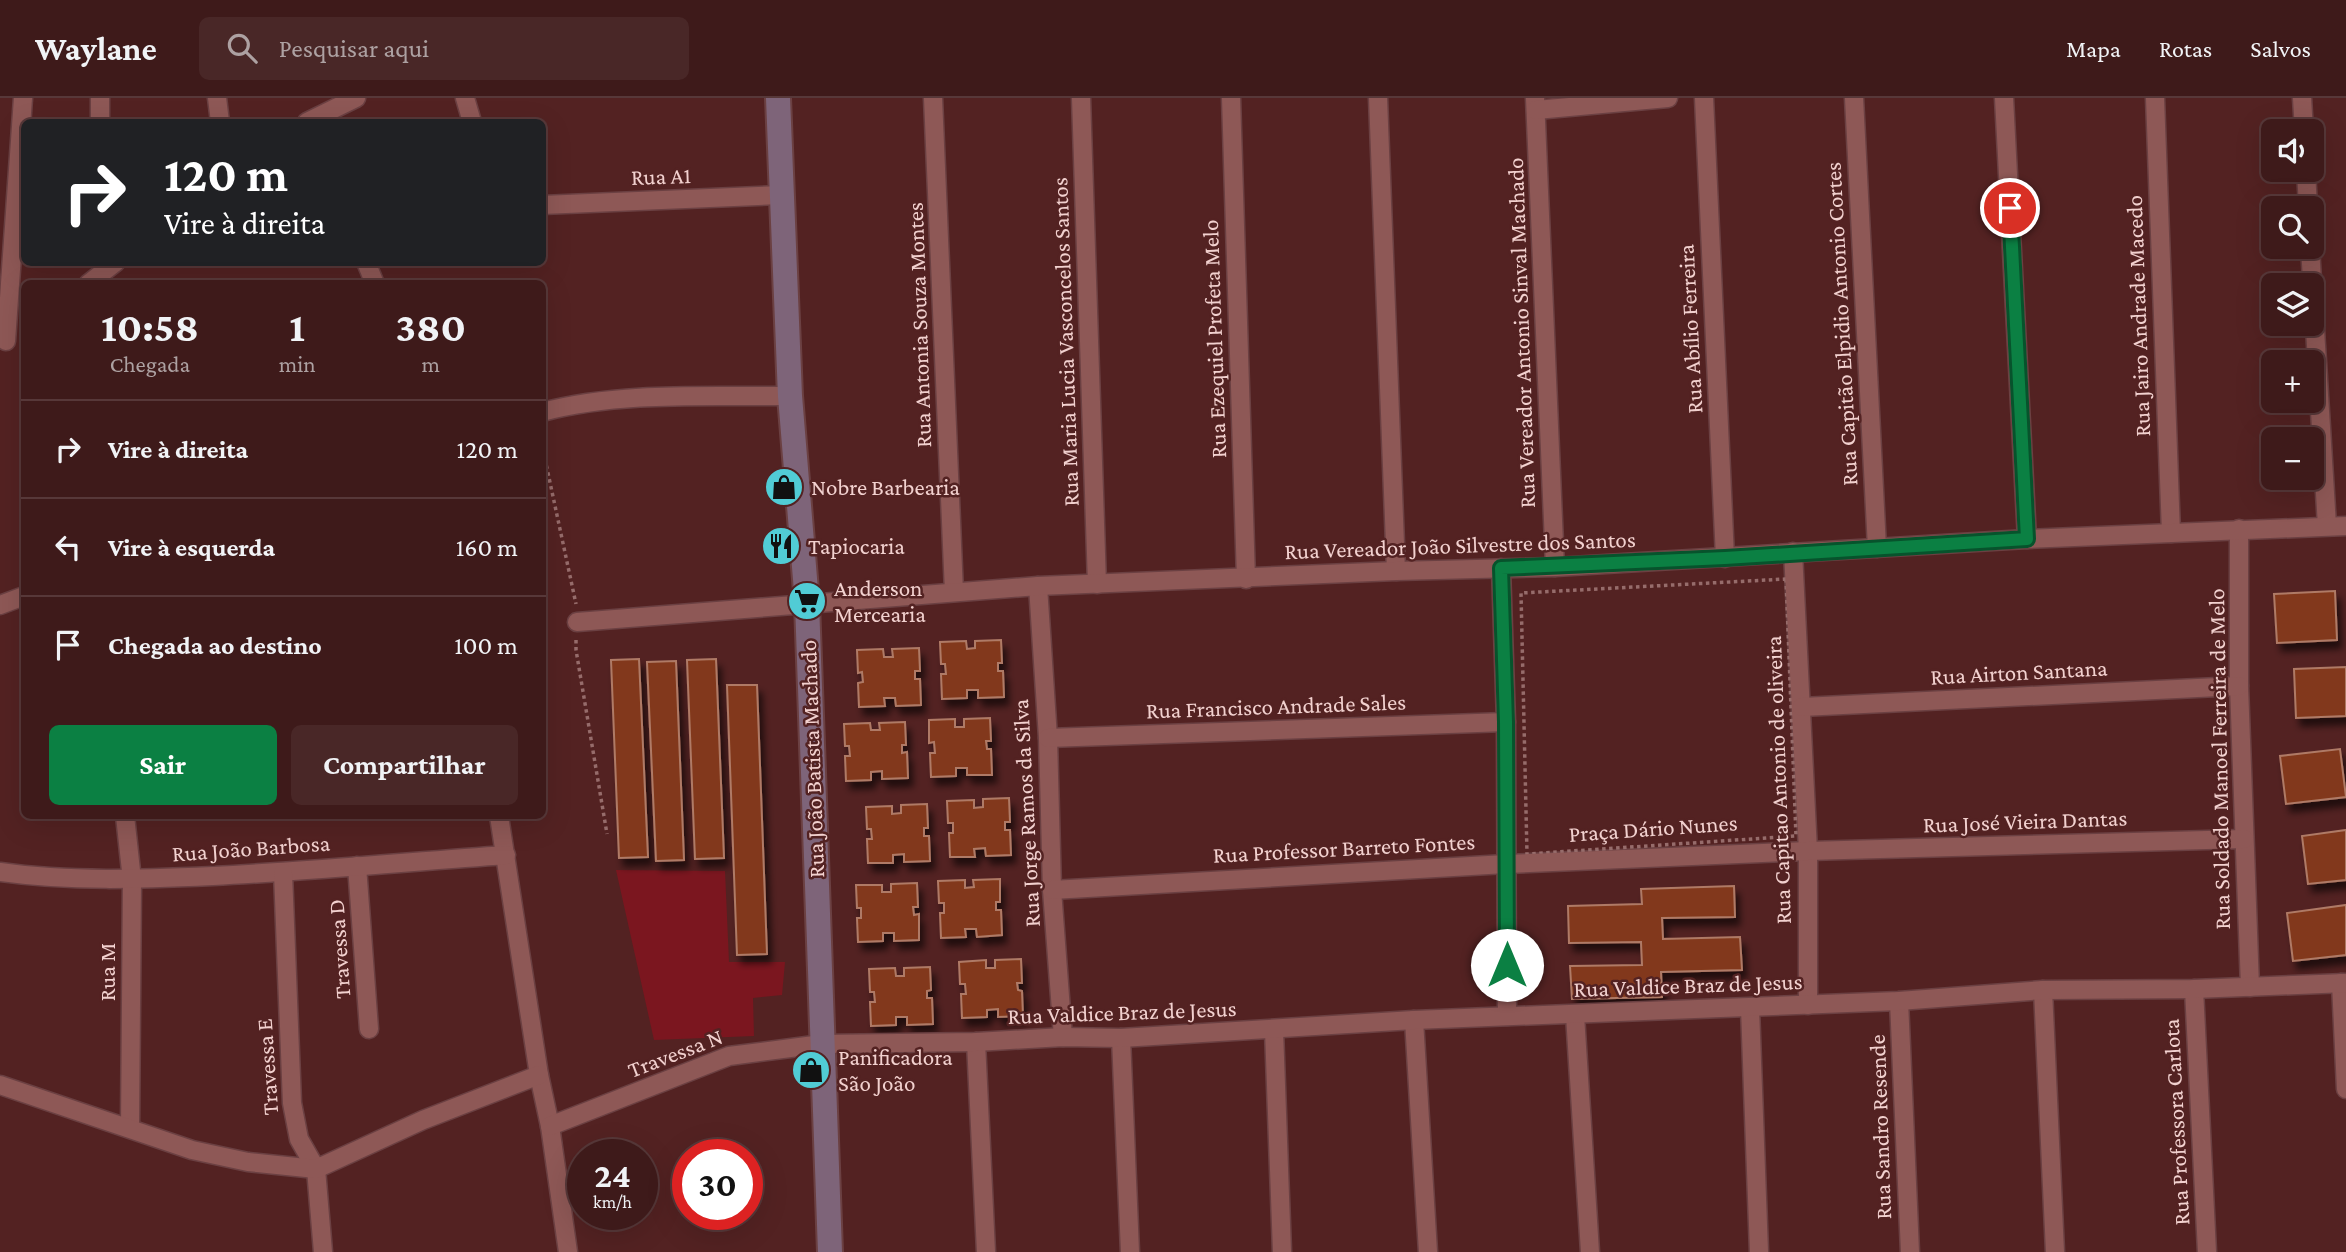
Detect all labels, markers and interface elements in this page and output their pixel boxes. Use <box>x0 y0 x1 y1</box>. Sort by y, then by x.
search box <box>199 17 689 80</box>
icon: search <box>223 29 261 67</box>
text: Waylane <box>35 30 157 67</box>
text: Pesquisar aqui <box>279 34 429 63</box>
text: Mapa <box>2066 35 2121 62</box>
text: Rotas <box>2159 35 2212 62</box>
text: Salvos <box>2250 35 2311 62</box>
map controls <box>2261 119 2324 490</box>
button: sound <box>2261 119 2324 182</box>
icon: right <box>49 147 140 238</box>
text: 120 m <box>164 147 288 202</box>
street label: Rua Vereador Antonio Sinval Machado <box>1502 157 1540 509</box>
street label: Rua Capitão Elpidio Antonio Cortes <box>1820 161 1862 487</box>
street label: Rua A1 <box>630 162 692 190</box>
street label: Rua Maria Lucia Vasconcelos Santos <box>1046 177 1084 507</box>
pin <box>1980 178 2040 238</box>
icon: arrive <box>1991 189 2029 227</box>
street label: Rua Jairo Andrade Macedo <box>2121 195 2155 437</box>
button: search <box>2261 196 2324 259</box>
street label: Rua Antonia Souza Montes <box>902 202 936 448</box>
text: Vire à direita <box>164 205 325 241</box>
street label: Rua Ezequiel Profeta Melo <box>1197 219 1231 459</box>
street label: Rua Abílio Ferreira <box>1673 243 1707 414</box>
button: layers <box>2261 273 2324 336</box>
text: 10:58 <box>101 303 199 350</box>
text: 1 <box>289 303 305 350</box>
text: 380 <box>396 303 466 350</box>
button: + <box>2261 350 2324 413</box>
text: Chegada <box>110 351 190 377</box>
text: min <box>279 351 316 377</box>
text: m <box>422 351 440 377</box>
button: − <box>2261 427 2324 490</box>
icon: right <box>49 430 87 468</box>
text: Vire à direita <box>108 435 248 464</box>
text: 120 m <box>457 435 518 464</box>
shop icon: Nobre Barbearia <box>763 466 805 508</box>
place label: Nobre Barbearia <box>811 474 960 500</box>
restaurant icon: Tapiocaria <box>760 525 802 567</box>
street label: Rua Vereador João Silvestre dos Santos <box>1284 526 1636 564</box>
icon: left <box>49 528 87 566</box>
text: Vire à esquerda <box>108 533 275 562</box>
text: 160 m <box>456 533 518 562</box>
place label: Tapiocaria <box>808 533 905 559</box>
place label: Anderson Mercearia <box>834 575 926 627</box>
supermarket icon: Anderson Mercearia <box>786 580 828 622</box>
street label: Rua Soldado Manoel Ferreira de Melo <box>2203 588 2235 930</box>
icon: arrive <box>49 626 87 664</box>
text: Chegada ao destino <box>108 631 322 660</box>
text: 100 m <box>454 631 518 660</box>
street label: Rua Capitao Antonio de oliveira <box>1760 635 1796 925</box>
street label: Rua João Batista Machado <box>795 639 829 879</box>
street label: Rua Airton Santana <box>1930 654 2109 690</box>
street label: Rua Francisco Andrade Sales <box>1145 688 1407 724</box>
street label: Rua Jorge Ramos da Silva <box>1007 698 1045 928</box>
button: Sair <box>49 725 277 805</box>
button: Compartilhar <box>291 725 518 805</box>
street label: Rua José Vieira Dantas <box>1922 804 2128 838</box>
street label: Praça Dário Nunes <box>1568 809 1738 847</box>
street label: Rua Professor Barreto Fontes <box>1212 828 1476 868</box>
street label: Rua João Barbosa <box>171 829 331 866</box>
street label: Travessa D <box>323 898 355 1000</box>
position arrow <box>1470 928 1544 1002</box>
street label: Rua M <box>94 943 120 1001</box>
street label: Rua Valdice Braz de Jesus <box>1573 968 1803 1002</box>
street label: Rua Valdice Braz de Jesus <box>1007 995 1237 1029</box>
street label: Travessa E <box>251 1018 283 1116</box>
street label: Rua Professora Carlota <box>2158 1018 2194 1226</box>
street label: Travessa N <box>624 1023 726 1083</box>
street label: Rua Sandro Resende <box>1864 1034 1896 1220</box>
place label: Panificadora São João <box>838 1044 953 1096</box>
shop icon: Panificadora São João <box>790 1049 832 1091</box>
speed limit sign: 30 <box>672 1139 763 1230</box>
text: 24 <box>594 1156 631 1195</box>
text: km/h <box>593 1192 632 1212</box>

